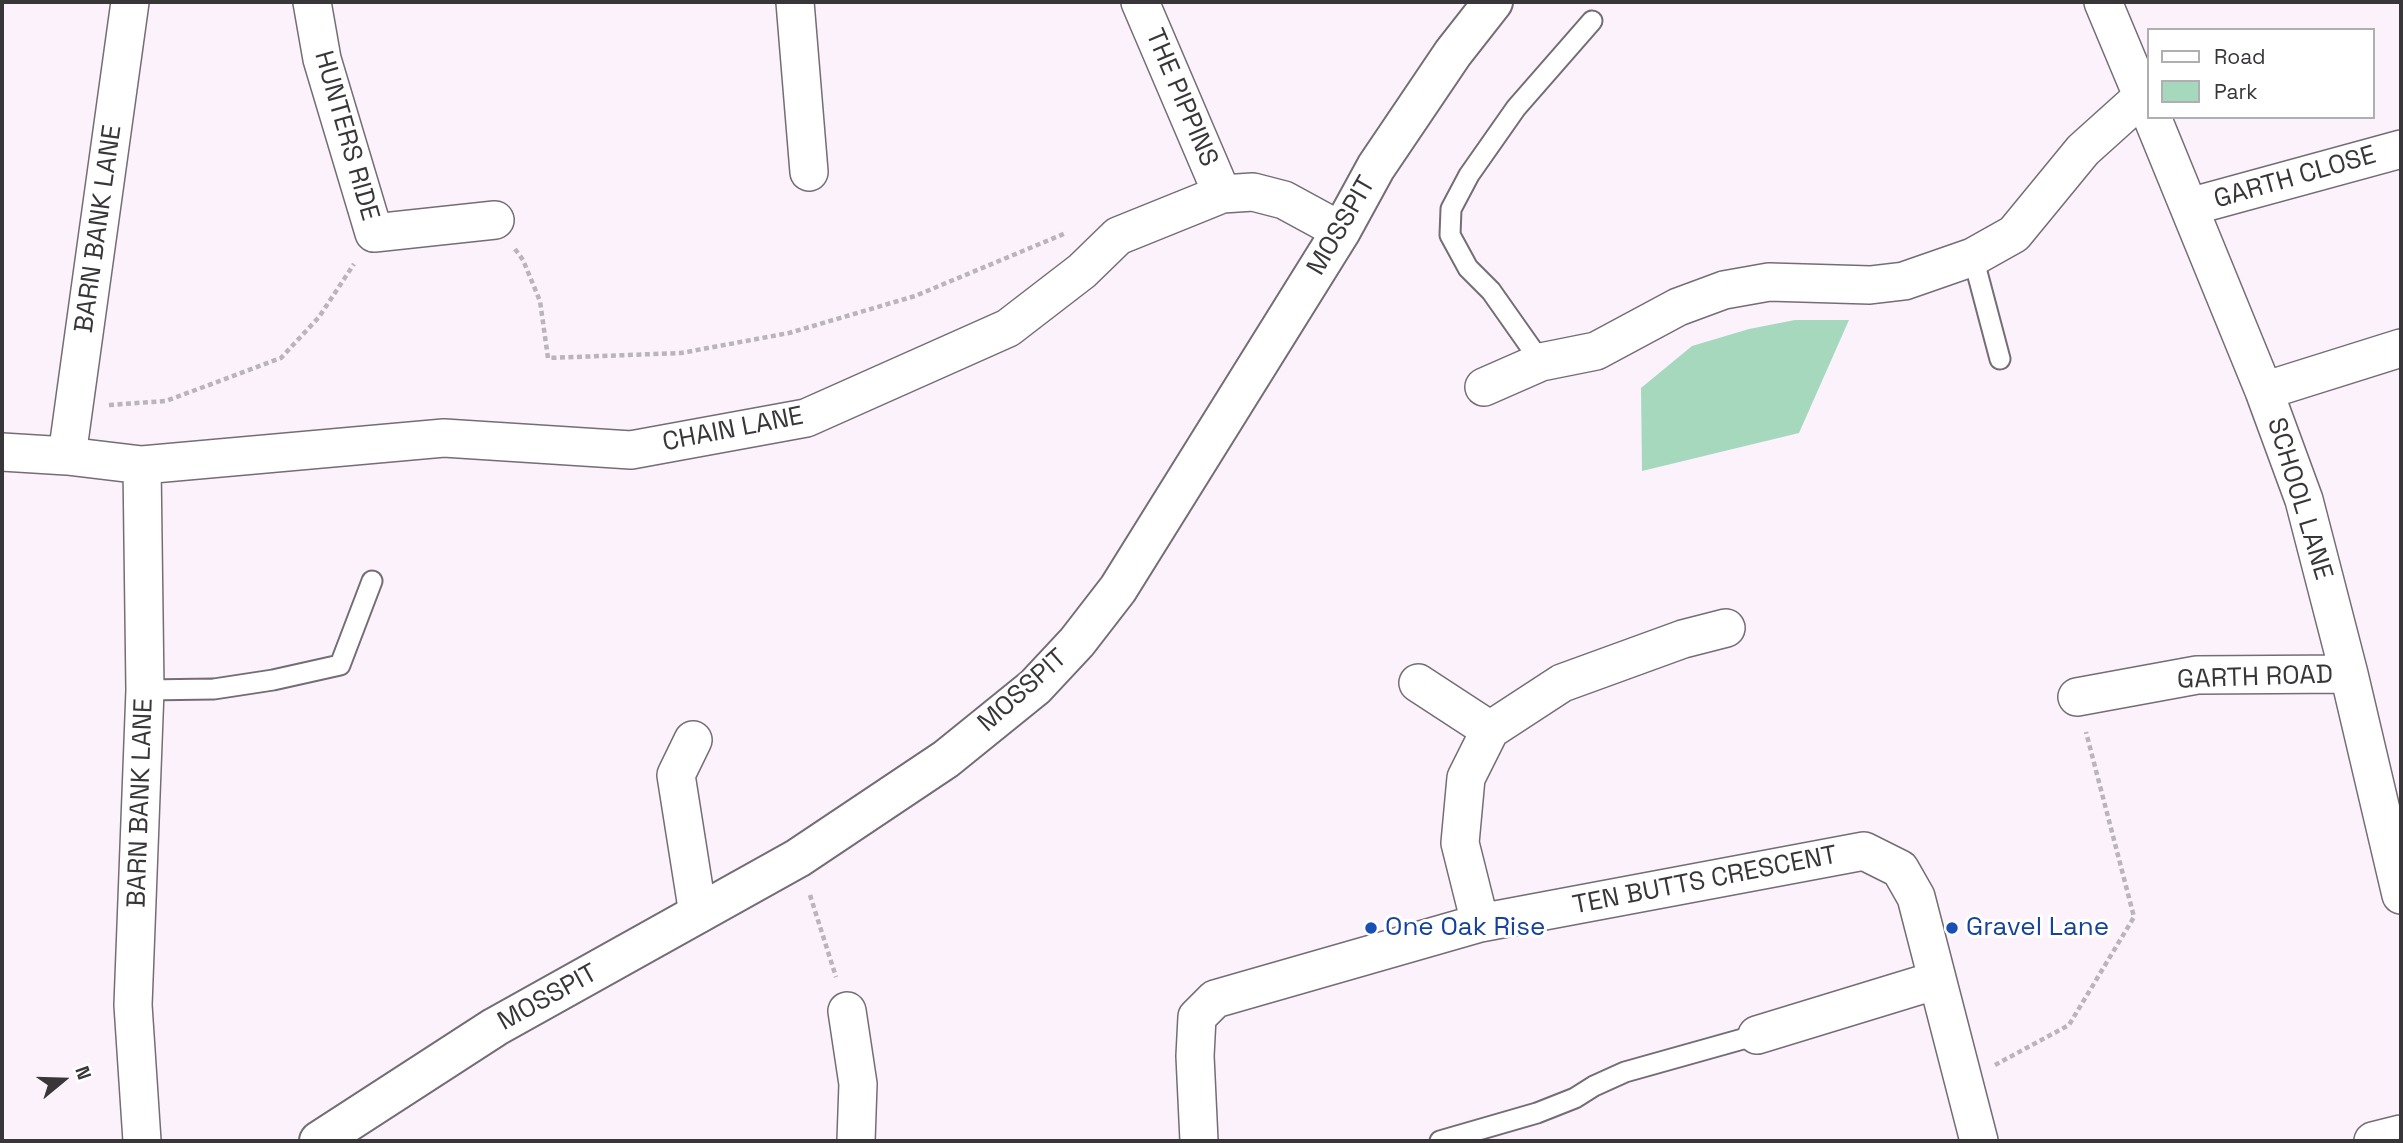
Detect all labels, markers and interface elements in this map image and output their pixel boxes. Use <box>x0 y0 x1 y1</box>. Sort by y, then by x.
street label: THE PIPPINS <box>1138 25 1224 171</box>
legend <box>2148 28 2375 119</box>
text: Road <box>2214 43 2266 70</box>
street label: HUNTERS RIDE <box>307 47 385 225</box>
text: Park <box>2214 78 2258 105</box>
street label: BARN BANK LANE <box>69 123 129 335</box>
street label: GARTH CLOSE <box>2210 140 2380 216</box>
street label: MOSSPIT <box>1301 171 1383 281</box>
street label: CHAIN LANE <box>660 401 806 459</box>
street label: SCHOOL LANE <box>2260 414 2338 584</box>
street label: MOSSPIT <box>972 643 1074 739</box>
street label: GARTH ROAD <box>2177 660 2333 696</box>
street label: BARN BANK LANE <box>122 698 160 908</box>
street label: TEN BUTTS CRESCENT <box>1570 840 1840 922</box>
place label: One Oak Rise <box>1385 912 1545 944</box>
place label: Gravel Lane <box>1966 912 2109 944</box>
marker: One Oak Rise <box>1363 920 1379 936</box>
marker: Gravel Lane <box>1944 920 1960 936</box>
street label: MOSSPIT <box>493 958 603 1038</box>
north arrow <box>28 1045 98 1115</box>
text: N <box>69 1063 97 1083</box>

